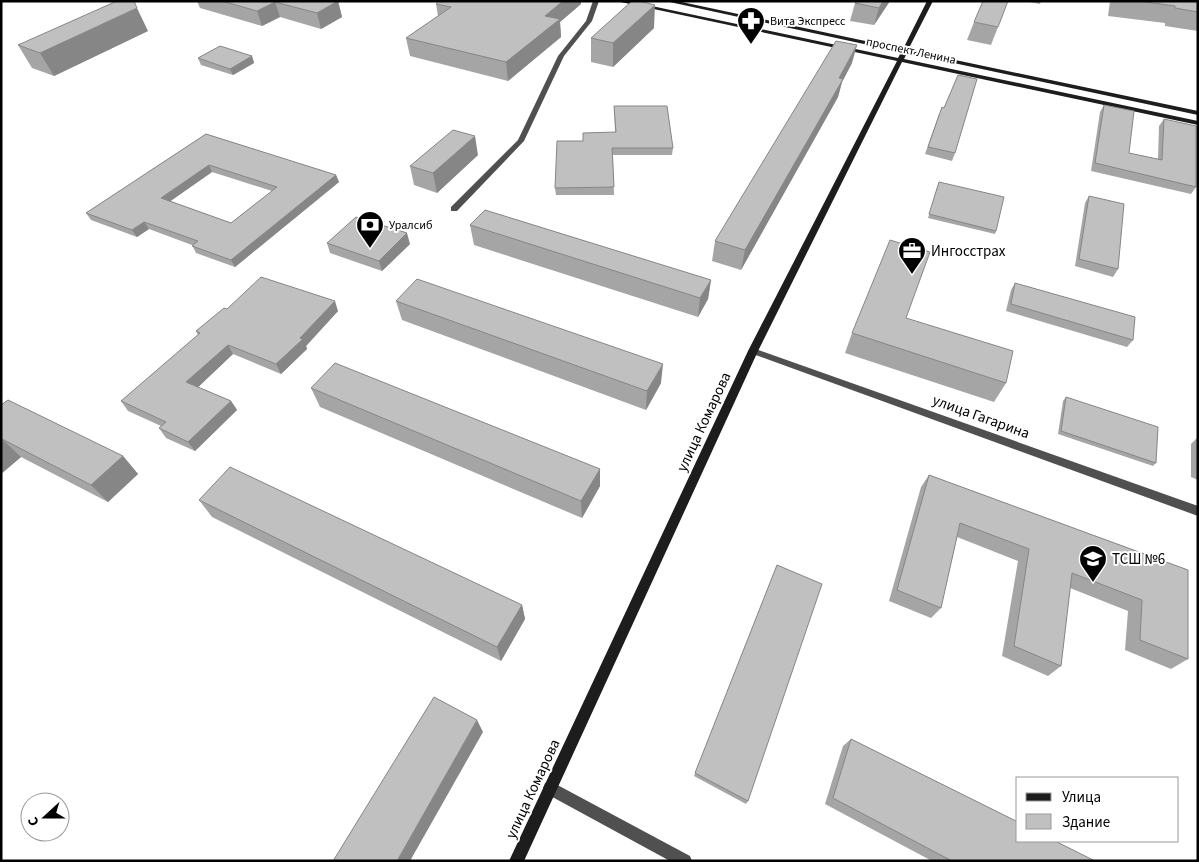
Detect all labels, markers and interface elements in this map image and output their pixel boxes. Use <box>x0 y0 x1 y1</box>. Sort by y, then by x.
pharmacy icon: Вита Экспресс <box>736 6 766 45</box>
place label: Вита Экспресс <box>770 13 846 30</box>
street label: проспект Ленина <box>865 33 957 69</box>
bank icon: Уралсиб <box>355 210 385 249</box>
place label: Уралсиб <box>389 217 433 234</box>
office icon: Ингосстрах <box>897 236 927 275</box>
place label: Ингосстрах <box>931 241 1006 262</box>
street label: улица Комарова <box>672 369 736 475</box>
street label: улица Гагарина <box>929 390 1033 444</box>
school or university icon: ТСШ №6 <box>1078 544 1108 583</box>
place label: ТСШ №6 <box>1112 549 1165 570</box>
street label: улица Комарова <box>501 736 565 842</box>
legend <box>1016 777 1179 842</box>
text: Улица <box>1062 787 1101 808</box>
north arrow <box>20 792 70 842</box>
text: Здание <box>1062 812 1110 833</box>
text: С <box>23 814 45 829</box>

